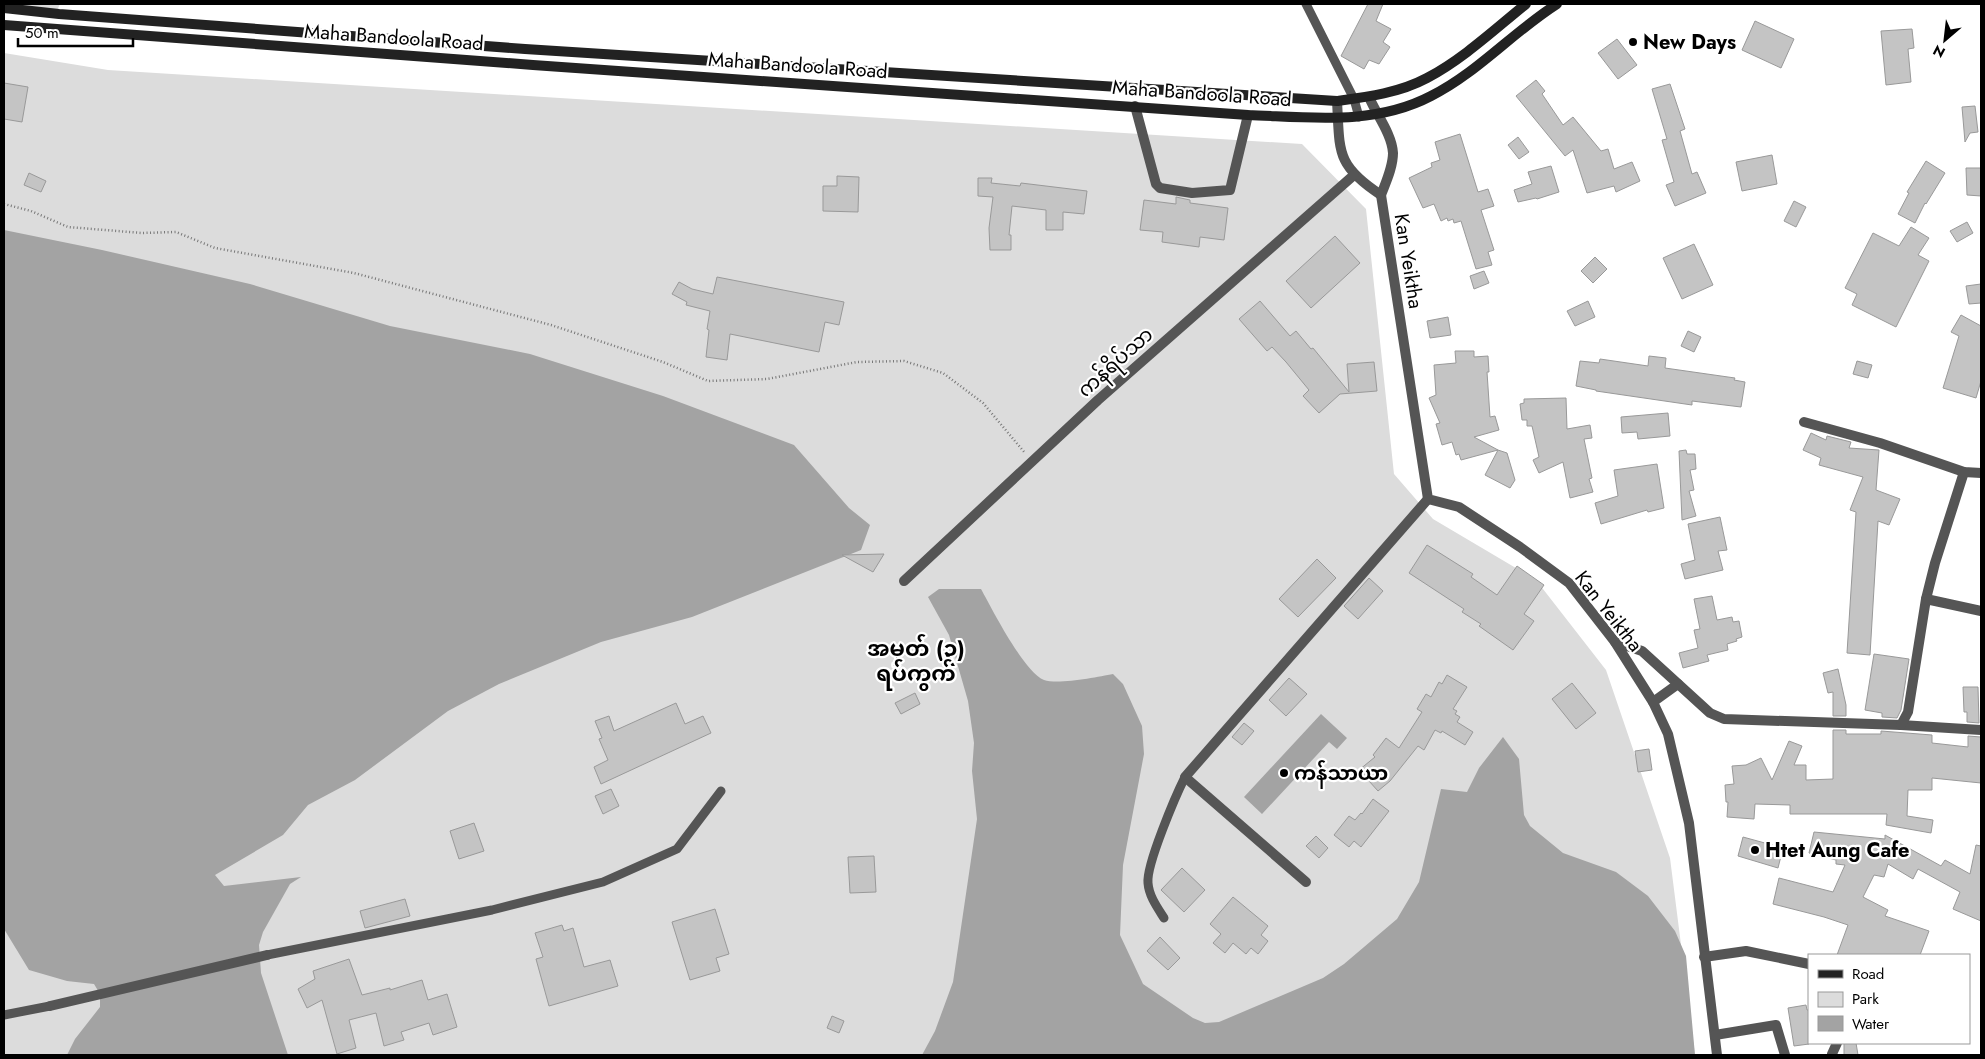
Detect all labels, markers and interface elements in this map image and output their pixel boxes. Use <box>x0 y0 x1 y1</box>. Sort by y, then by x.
scale bar <box>18 15 132 47</box>
north arrow <box>1920 15 1970 65</box>
street label: Maha Bandoola Road <box>303 17 485 58</box>
text: 50 m <box>25 22 59 44</box>
place label: New Days <box>1643 28 1736 57</box>
marker: New Days <box>1627 36 1639 48</box>
text: N <box>1929 40 1949 63</box>
street label: Maha Bandoola Road <box>707 45 889 86</box>
street label: Maha Bandoola Road <box>1111 73 1293 114</box>
street label: Kan Yeiktha <box>1387 211 1430 311</box>
street label: ကန်ရိပ်သာ <box>1071 321 1160 405</box>
street label: Kan Yeiktha <box>1568 565 1650 658</box>
district label: အမှတ် (၃) ရပ်ကွက် <box>867 632 965 691</box>
place label: ကန်သာယာ <box>1294 759 1388 789</box>
marker: ကန်သာယာ <box>1278 767 1290 779</box>
place label: Htet Aung Cafe <box>1765 836 1910 865</box>
marker: Htet Aung Cafe <box>1749 844 1761 856</box>
legend <box>1808 954 1970 1044</box>
text: Road <box>1852 963 1884 985</box>
text: Park <box>1852 988 1879 1010</box>
text: Water <box>1852 1013 1890 1035</box>

